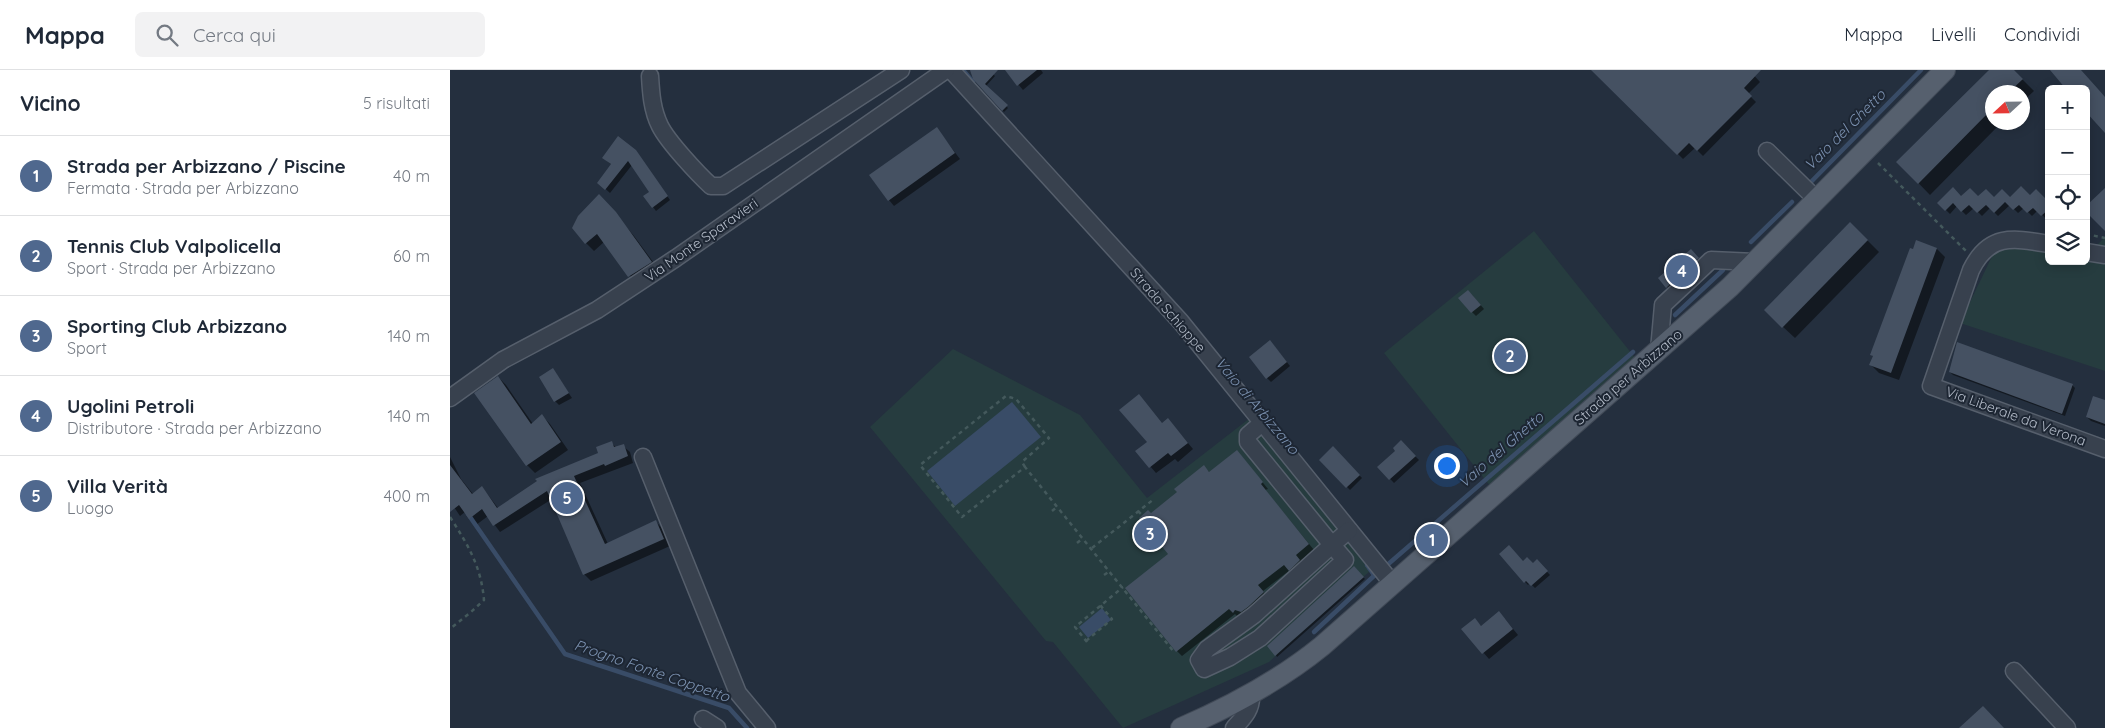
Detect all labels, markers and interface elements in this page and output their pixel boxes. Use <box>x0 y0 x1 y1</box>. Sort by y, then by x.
search box <box>135 12 485 57</box>
text: Mappa <box>25 20 105 50</box>
icon: search <box>153 21 181 49</box>
text: Cerca qui <box>193 23 276 47</box>
text: Mappa <box>1844 23 1903 46</box>
text: Livelli <box>1931 23 1976 46</box>
text: Condividi <box>2004 23 2080 46</box>
water label: Vaio del Ghetto <box>1800 84 1890 174</box>
north arrow <box>1985 85 2030 130</box>
map controls <box>2045 85 2090 265</box>
button: + <box>2045 85 2090 130</box>
text: Vicino <box>20 90 81 116</box>
text: 5 risultati <box>363 93 430 113</box>
button: − <box>2045 130 2090 175</box>
text: Strada per Arbizzano / Piscine <box>67 154 346 178</box>
text: 1 <box>33 166 39 186</box>
text: 40 m <box>393 166 430 186</box>
button: locate <box>2045 175 2090 220</box>
text: Fermata · Strada per Arbizzano <box>67 178 299 198</box>
street label: Via Monte Sparavieri <box>641 194 761 286</box>
button: layers <box>2045 220 2090 265</box>
text: Tennis Club Valpolicella <box>67 234 281 258</box>
text: 2 <box>31 246 41 266</box>
text: 60 m <box>393 246 430 266</box>
pin: 4 <box>1666 252 1698 290</box>
text: Sport · Strada per Arbizzano <box>67 258 275 278</box>
street label: Strada Schioppe <box>1126 264 1210 356</box>
text: Sporting Club Arbizzano <box>67 314 287 338</box>
street label: Strada per Arbizzano <box>1570 325 1686 429</box>
text: 3 <box>32 326 40 346</box>
text: 140 m <box>387 326 430 346</box>
pin: 2 <box>1494 337 1526 375</box>
text: Sport <box>67 338 107 358</box>
water label: Vaio di Arbizzano <box>1211 353 1304 459</box>
street label: Via Liberale da Verona <box>1943 382 2089 450</box>
text: Ugolini Petroli <box>67 394 194 418</box>
text: 4 <box>31 406 41 426</box>
text: 140 m <box>387 406 430 426</box>
water label: Vaio del Ghetto <box>1454 407 1548 492</box>
text: Distributore · Strada per Arbizzano <box>67 418 322 438</box>
your location <box>1434 453 1460 479</box>
text: Villa Verità <box>67 474 168 498</box>
pin: 5 <box>551 479 583 517</box>
text: 5 <box>31 486 41 506</box>
text: 400 m <box>384 486 430 506</box>
text: Luogo <box>67 498 114 518</box>
pin: 3 <box>1134 515 1166 553</box>
pin: 1 <box>1416 521 1448 559</box>
water label: Progno Fonte Coppetto <box>572 635 733 706</box>

